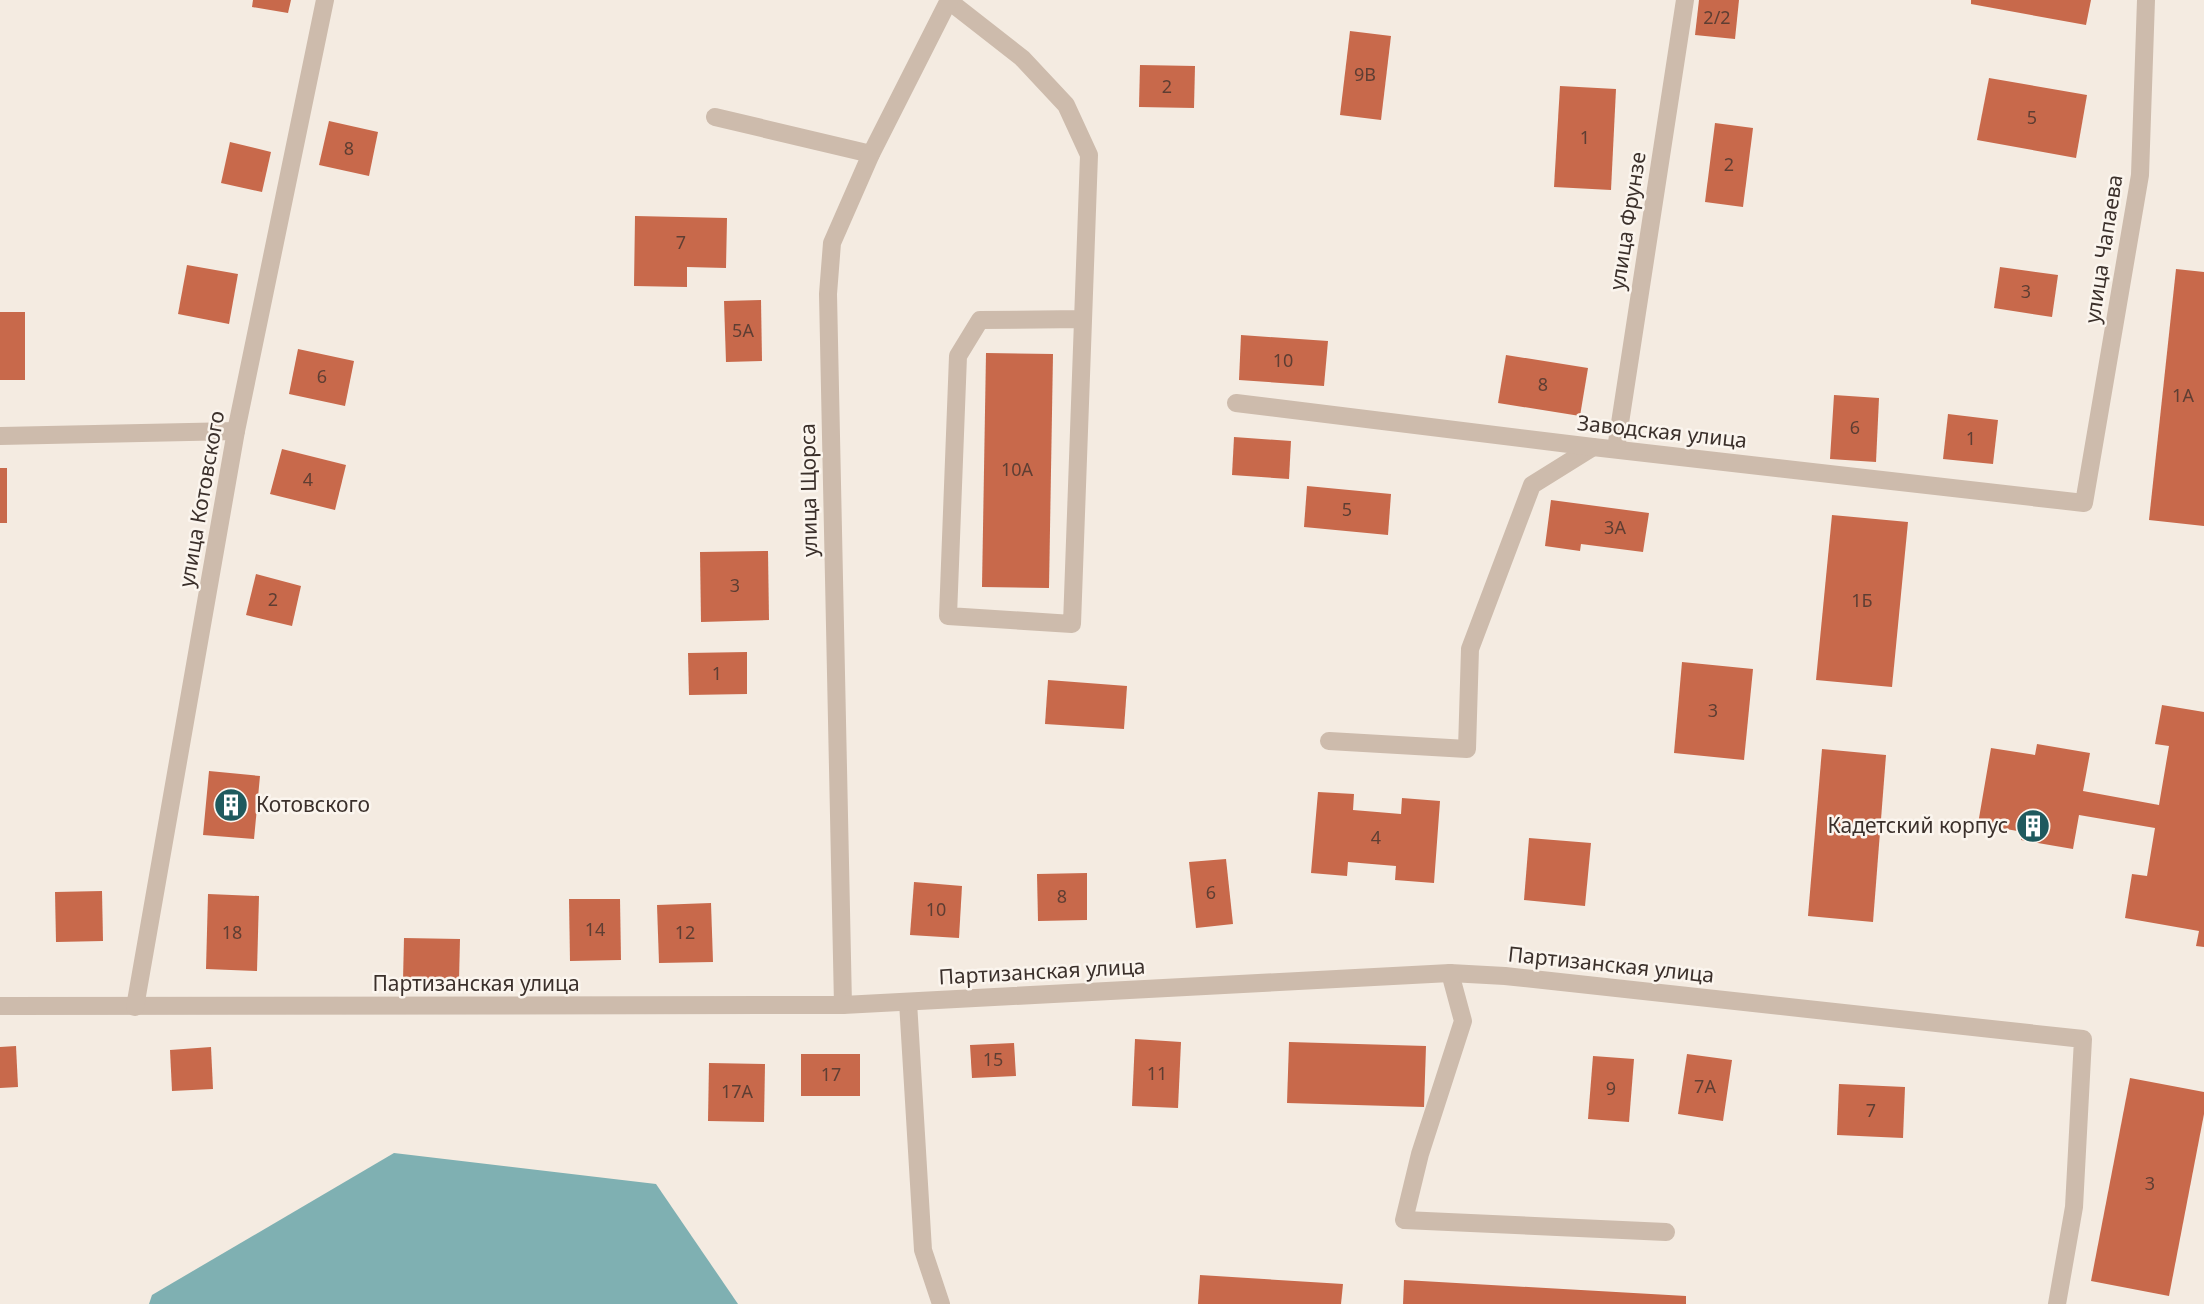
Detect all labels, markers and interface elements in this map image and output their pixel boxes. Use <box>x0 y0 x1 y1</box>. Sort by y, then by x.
house number: 2/2 <box>1703 5 1731 29</box>
house number: 9В <box>1354 62 1376 86</box>
house number: 2 <box>1162 74 1172 98</box>
house number: 5 <box>2027 105 2037 129</box>
house number: 1 <box>1580 125 1590 149</box>
house number: 8 <box>344 136 354 160</box>
street label: улица Фрунзе <box>1602 150 1652 292</box>
house number: 2 <box>1724 152 1734 176</box>
street label: улица Чапаева <box>2077 172 2129 325</box>
house number: 7 <box>676 230 686 254</box>
house number: 3 <box>2021 279 2031 303</box>
house number: 5А <box>732 318 754 342</box>
house number: 10 <box>1273 348 1293 372</box>
house number: 6 <box>317 364 327 388</box>
house number: 8 <box>1538 372 1548 396</box>
house number: 1А <box>2172 383 2194 407</box>
street label: улица Котовского <box>172 408 230 589</box>
street label: Заводская улица <box>1576 408 1748 454</box>
house number: 6 <box>1850 415 1860 439</box>
street label: улица Щорса <box>793 423 823 557</box>
house number: 1 <box>1966 426 1976 450</box>
house number: 10А <box>1001 457 1034 481</box>
house number: 4 <box>303 467 313 491</box>
house number: 5 <box>1342 497 1352 521</box>
house number: 3А <box>1604 515 1626 539</box>
house number: 3 <box>730 573 740 597</box>
house number: 2 <box>268 587 278 611</box>
house number: 1Б <box>1851 588 1873 612</box>
house number: 1 <box>712 661 722 685</box>
house number: 3 <box>1708 698 1718 722</box>
building icon: Котовского <box>212 786 250 824</box>
place label: Котовского <box>256 790 370 818</box>
building icon: Кадетский корпус <box>2014 807 2052 845</box>
place label: Кадетский корпус <box>1828 811 2008 839</box>
house number: 4 <box>1371 825 1381 849</box>
house number: 6 <box>1206 880 1216 904</box>
house number: 8 <box>1057 884 1067 908</box>
house number: 10 <box>926 897 946 921</box>
house number: 14 <box>585 917 605 941</box>
house number: 18 <box>222 920 242 944</box>
house number: 12 <box>675 920 695 944</box>
street label: Партизанская улица <box>1507 939 1716 989</box>
street label: Партизанская улица <box>938 952 1146 990</box>
street label: Партизанская улица <box>372 969 580 997</box>
house number: 15 <box>983 1047 1003 1071</box>
house number: 11 <box>1147 1061 1167 1085</box>
house number: 17 <box>821 1062 841 1086</box>
house number: 7А <box>1694 1074 1716 1098</box>
house number: 9 <box>1606 1076 1616 1100</box>
house number: 17А <box>721 1079 754 1103</box>
house number: 7 <box>1866 1098 1876 1122</box>
house number: 3 <box>2145 1171 2155 1195</box>

